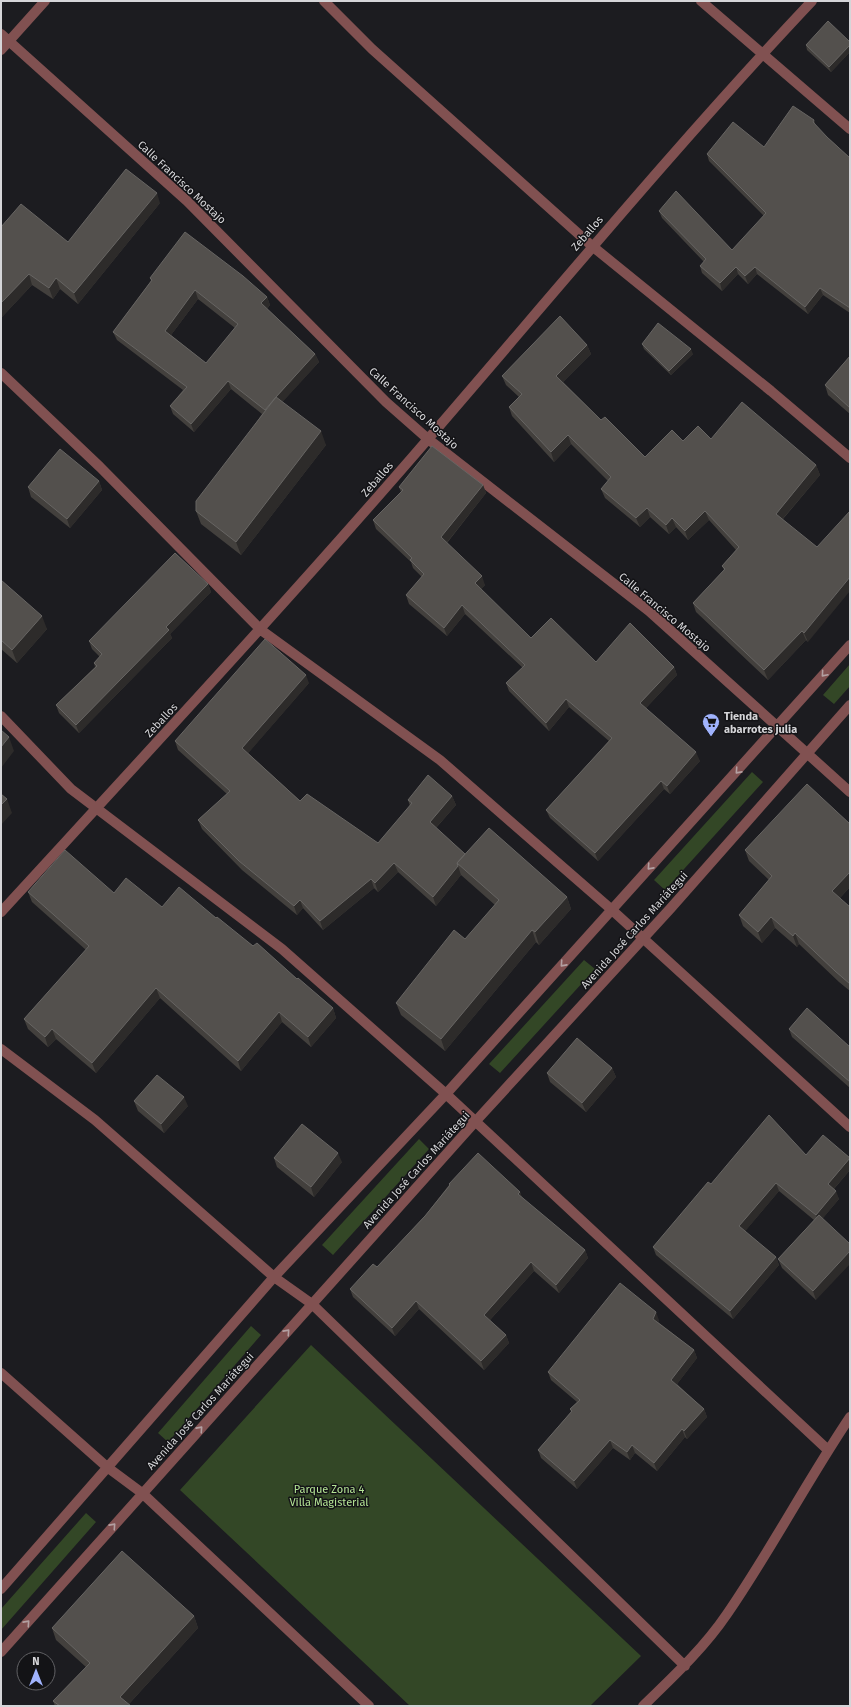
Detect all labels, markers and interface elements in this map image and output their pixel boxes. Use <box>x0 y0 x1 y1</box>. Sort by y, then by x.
street label: Calle Francisco Mostajo <box>135 138 228 227</box>
street label: Zeballos <box>569 213 606 253</box>
street label: Calle Francisco Mostajo <box>366 365 461 452</box>
street label: Zeballos <box>359 459 396 499</box>
street label: Calle Francisco Mostajo <box>616 570 713 655</box>
one-way arrow <box>822 669 829 677</box>
street label: Zeballos <box>142 701 180 740</box>
place label: Tienda abarrotes julia <box>724 710 797 736</box>
supermarket icon: Tienda abarrotes julia <box>701 712 721 737</box>
one-way arrow <box>735 766 742 774</box>
one-way arrow <box>648 863 655 870</box>
street label: Avenida José Carlos Mariátegui <box>578 869 690 992</box>
one-way arrow <box>561 959 568 967</box>
street label: Avenida José Carlos Mariátegui <box>360 1109 472 1232</box>
one-way arrow <box>282 1329 290 1337</box>
street label: Avenida José Carlos Mariátegui <box>144 1350 256 1473</box>
one-way arrow <box>195 1426 203 1434</box>
park label: Parque Zona 4 Villa Magisterial <box>289 1483 369 1509</box>
one-way arrow <box>109 1523 116 1530</box>
one-way arrow <box>22 1620 30 1628</box>
north arrow <box>16 1651 56 1691</box>
text: N <box>32 1655 40 1668</box>

